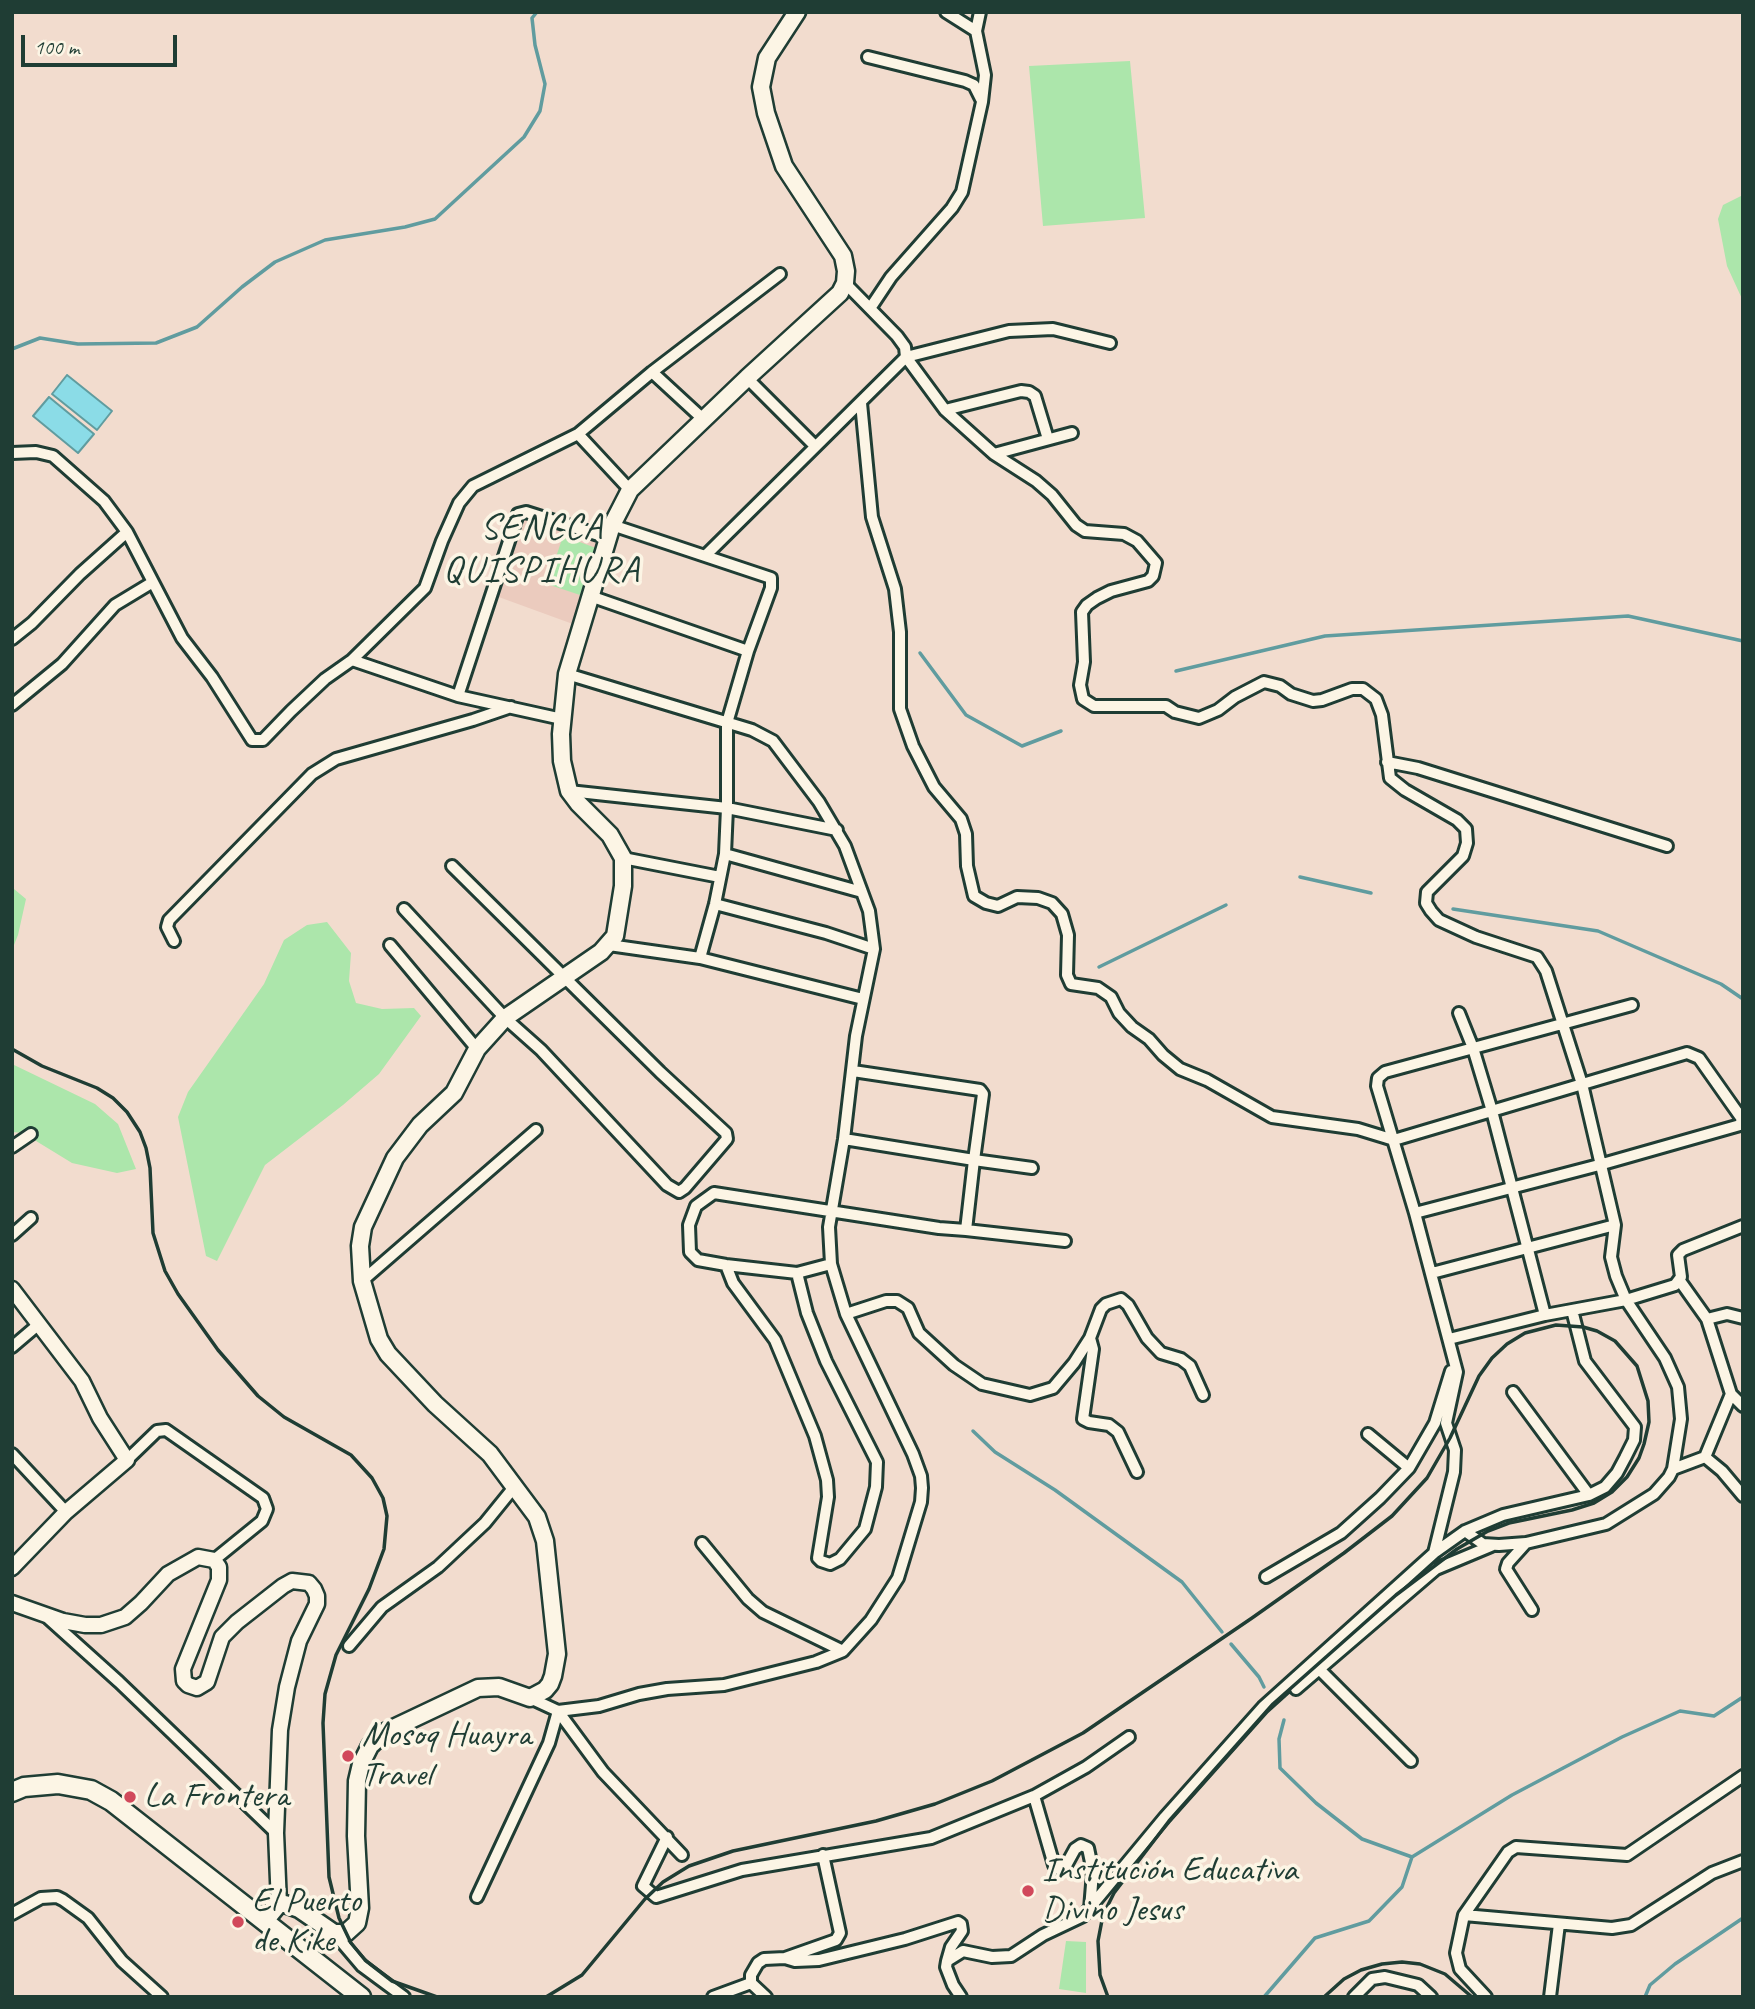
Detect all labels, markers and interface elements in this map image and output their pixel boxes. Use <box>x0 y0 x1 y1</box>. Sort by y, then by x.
scale bar <box>24 21 180 65</box>
text: 100 m <box>34 34 79 60</box>
district label: SENCCA QUISPIHURA <box>445 506 639 593</box>
place label: Mosoq Huayra Travel <box>362 1715 531 1797</box>
marker: Mosoq Huayra Travel <box>340 1748 356 1764</box>
place label: La Frontera <box>144 1776 289 1818</box>
marker: La Frontera <box>122 1789 138 1805</box>
place label: Institución Educativa Divino Jesus <box>1042 1850 1297 1932</box>
place label: El Puerto de Kike <box>252 1881 361 1963</box>
marker: Institución Educativa Divino Jesus <box>1020 1883 1036 1899</box>
marker: El Puerto de Kike <box>230 1914 246 1930</box>

